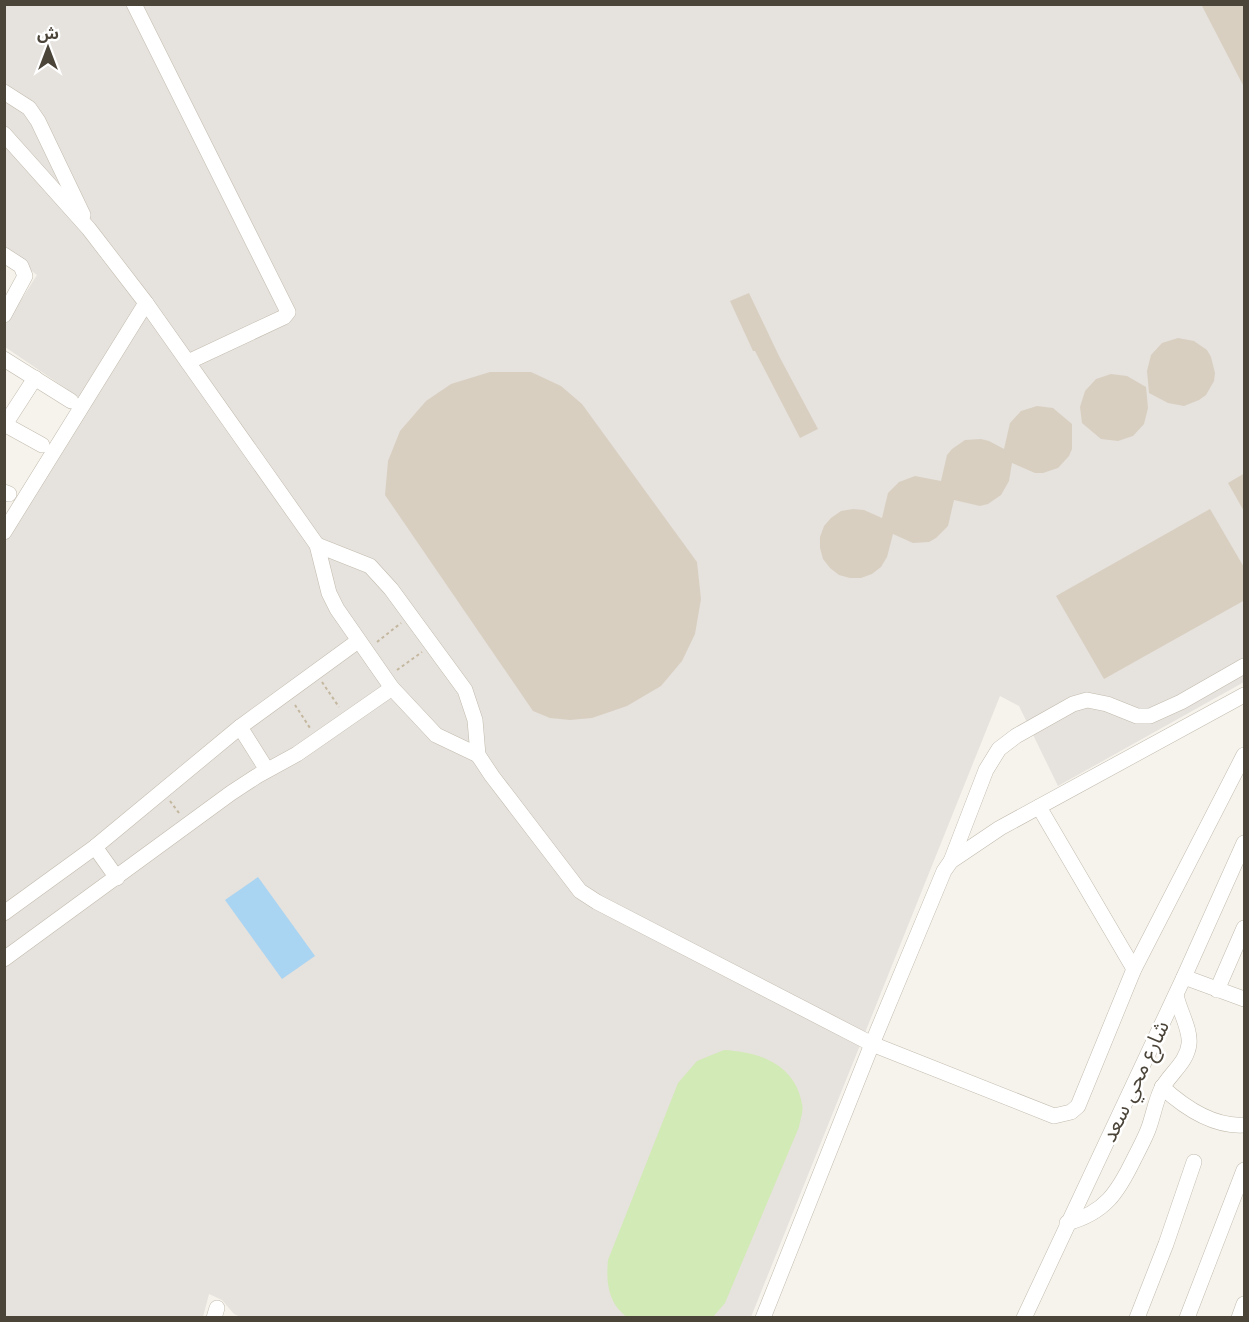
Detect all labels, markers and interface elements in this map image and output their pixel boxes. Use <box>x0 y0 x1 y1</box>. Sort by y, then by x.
north arrow <box>18 18 78 78</box>
text: ش <box>37 23 59 43</box>
street label: شارع محي سعد <box>1096 1016 1178 1147</box>

